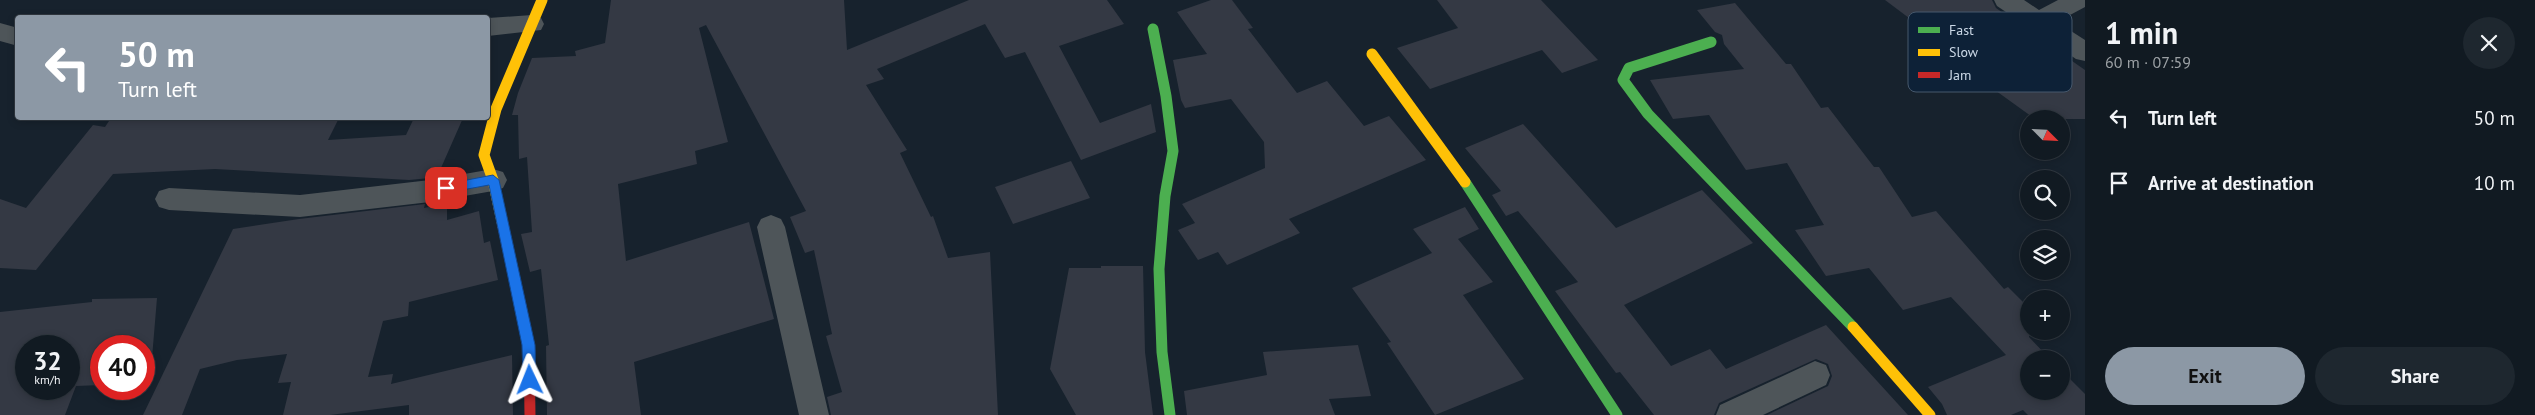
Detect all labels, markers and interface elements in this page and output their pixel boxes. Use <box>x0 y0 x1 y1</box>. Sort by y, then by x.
legend <box>1908 12 2072 92</box>
text: 1 min <box>2105 13 2178 52</box>
button: close <box>2463 17 2515 69</box>
text: Fast <box>1949 21 1974 39</box>
text: 50 m <box>118 31 195 77</box>
icon: left <box>35 35 100 100</box>
text: Slow <box>1949 43 1979 61</box>
text: 60 m · 07:59 <box>2105 52 2191 72</box>
text: Jam <box>1948 66 1971 84</box>
text: Turn left <box>118 75 197 103</box>
icon: left <box>2105 104 2133 132</box>
text: Turn left <box>2148 106 2217 130</box>
text: 50 m <box>2474 106 2515 130</box>
north arrow <box>2020 110 2070 160</box>
map controls <box>2020 110 2070 400</box>
pin <box>425 167 467 209</box>
icon: arrive <box>2105 169 2133 197</box>
button: search <box>2020 170 2070 220</box>
text: Arrive at destination <box>2148 171 2314 195</box>
text: 10 m <box>2474 171 2515 195</box>
icon: arrive <box>432 174 460 202</box>
button: layers <box>2020 230 2070 280</box>
button: + <box>2020 290 2070 340</box>
speed limit sign: 40 <box>90 335 155 400</box>
text: 32 <box>33 345 62 377</box>
button: Exit <box>2105 347 2305 405</box>
button: Share <box>2315 347 2515 405</box>
button: − <box>2020 350 2070 400</box>
position arrow <box>503 353 555 405</box>
text: km/h <box>34 372 61 387</box>

